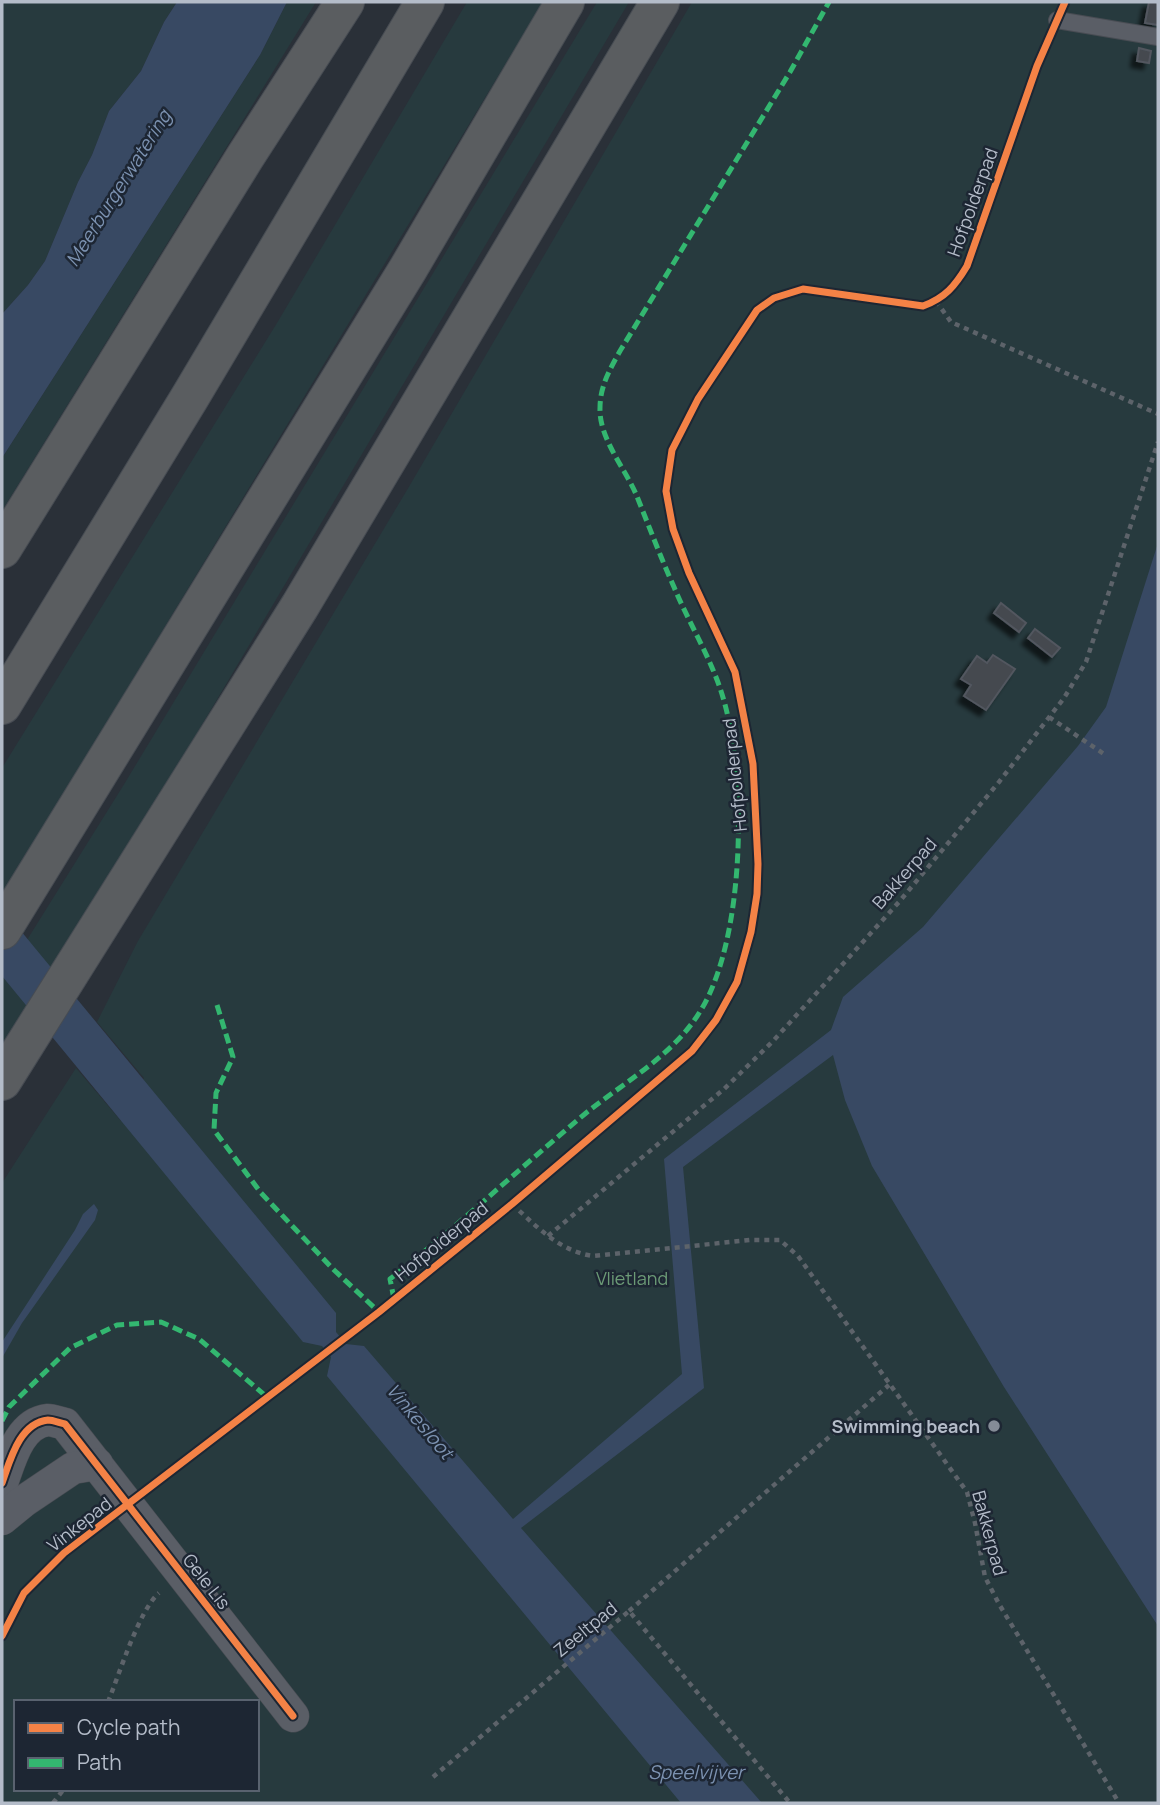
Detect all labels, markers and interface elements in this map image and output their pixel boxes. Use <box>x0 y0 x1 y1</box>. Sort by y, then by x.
water label: Meerburgerwatering <box>59 103 178 271</box>
street label: Hofpolderpad <box>941 144 1003 260</box>
street label: Hofpolderpad <box>716 717 752 833</box>
street label: Bakkerpad <box>866 832 942 914</box>
street label: Hofpolderpad <box>389 1196 493 1286</box>
park label: Vlietland <box>596 1266 668 1290</box>
water label: Vinkesloot <box>381 1378 461 1466</box>
place label: Swimming beach <box>832 1414 980 1438</box>
marker: Swimming beach <box>986 1418 1002 1434</box>
street label: Bakkerpad <box>967 1488 1013 1578</box>
street label: Vinkepad <box>42 1491 116 1557</box>
street label: Gele Lis <box>178 1548 236 1614</box>
street label: Zeeltpad <box>548 1596 622 1662</box>
legend <box>14 1700 259 1791</box>
text: Cycle path <box>77 1713 180 1741</box>
text: Path <box>77 1748 122 1776</box>
water label: Speelvijver <box>648 1759 746 1785</box>

